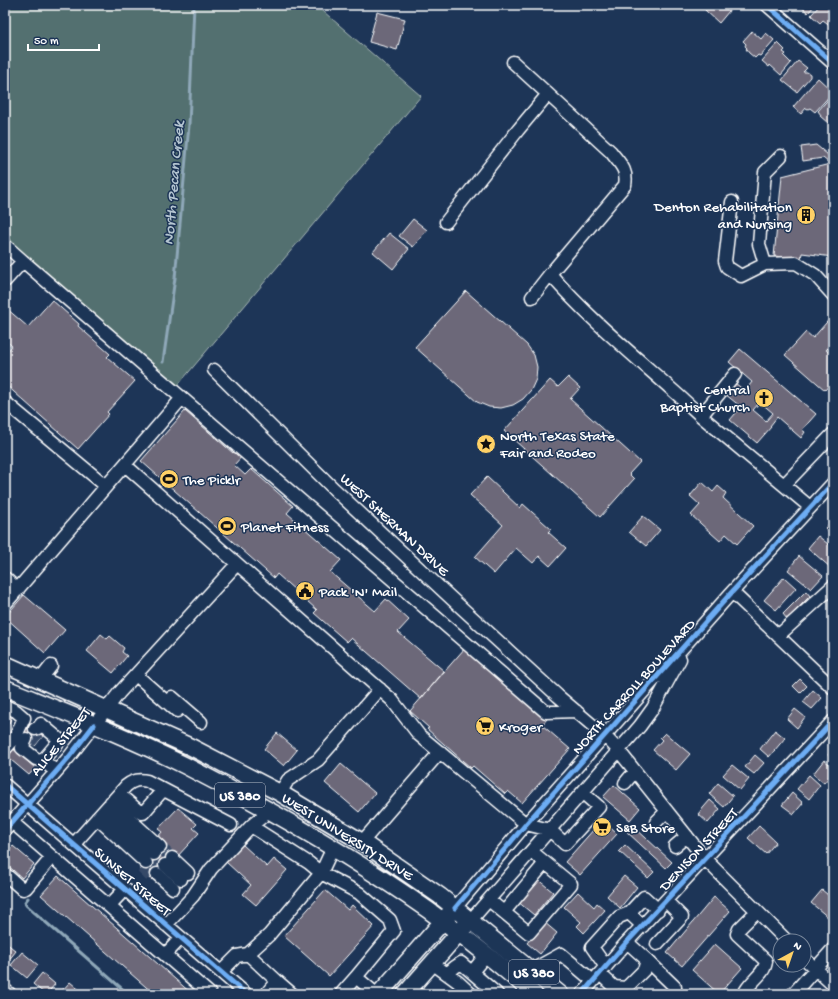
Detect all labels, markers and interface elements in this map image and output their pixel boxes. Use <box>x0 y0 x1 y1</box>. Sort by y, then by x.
scale bar <box>28 26 99 52</box>
text: 50 m <box>34 35 59 49</box>
water label: North Pecan Creek <box>161 119 191 246</box>
place label: Denton Rehabilitation and Nursing <box>653 199 792 234</box>
building icon: Denton Rehabilitation and Nursing <box>795 204 817 226</box>
place label: Central Baptist Church <box>659 382 750 417</box>
church icon: Central Baptist Church <box>753 387 775 409</box>
place label: North Texas State Fair and Rodeo <box>499 428 615 463</box>
place icon: North Texas State Fair and Rodeo <box>475 433 497 455</box>
sports icon: The Picklr <box>158 468 180 490</box>
street label: WEST SHERMAN DRIVE <box>335 470 452 581</box>
place label: The Picklr <box>182 472 242 490</box>
sports icon: Planet Fitness <box>216 515 238 537</box>
place label: Planet Fitness <box>240 519 329 537</box>
public building icon: Pack 'N' Mail <box>294 580 316 602</box>
place label: Pack 'N' Mail <box>318 584 397 602</box>
street label: NORTH CARROLL BOULEVARD <box>569 616 700 759</box>
street label: ALICE STREET <box>28 703 96 780</box>
supermarket icon: Kroger <box>474 715 496 737</box>
place label: Kroger <box>499 719 544 737</box>
road number: US 380 <box>215 783 265 807</box>
street label: WEST UNIVERSITY DRIVE <box>278 790 417 886</box>
street label: DENISON STREET <box>656 804 743 896</box>
supermarket icon: S&B Store <box>591 816 613 838</box>
place label: S&B Store <box>616 820 675 838</box>
street label: SUNSET STREET <box>90 844 175 922</box>
north arrow <box>772 933 812 973</box>
text: N <box>791 940 804 954</box>
road number: US 380 <box>509 960 559 984</box>

